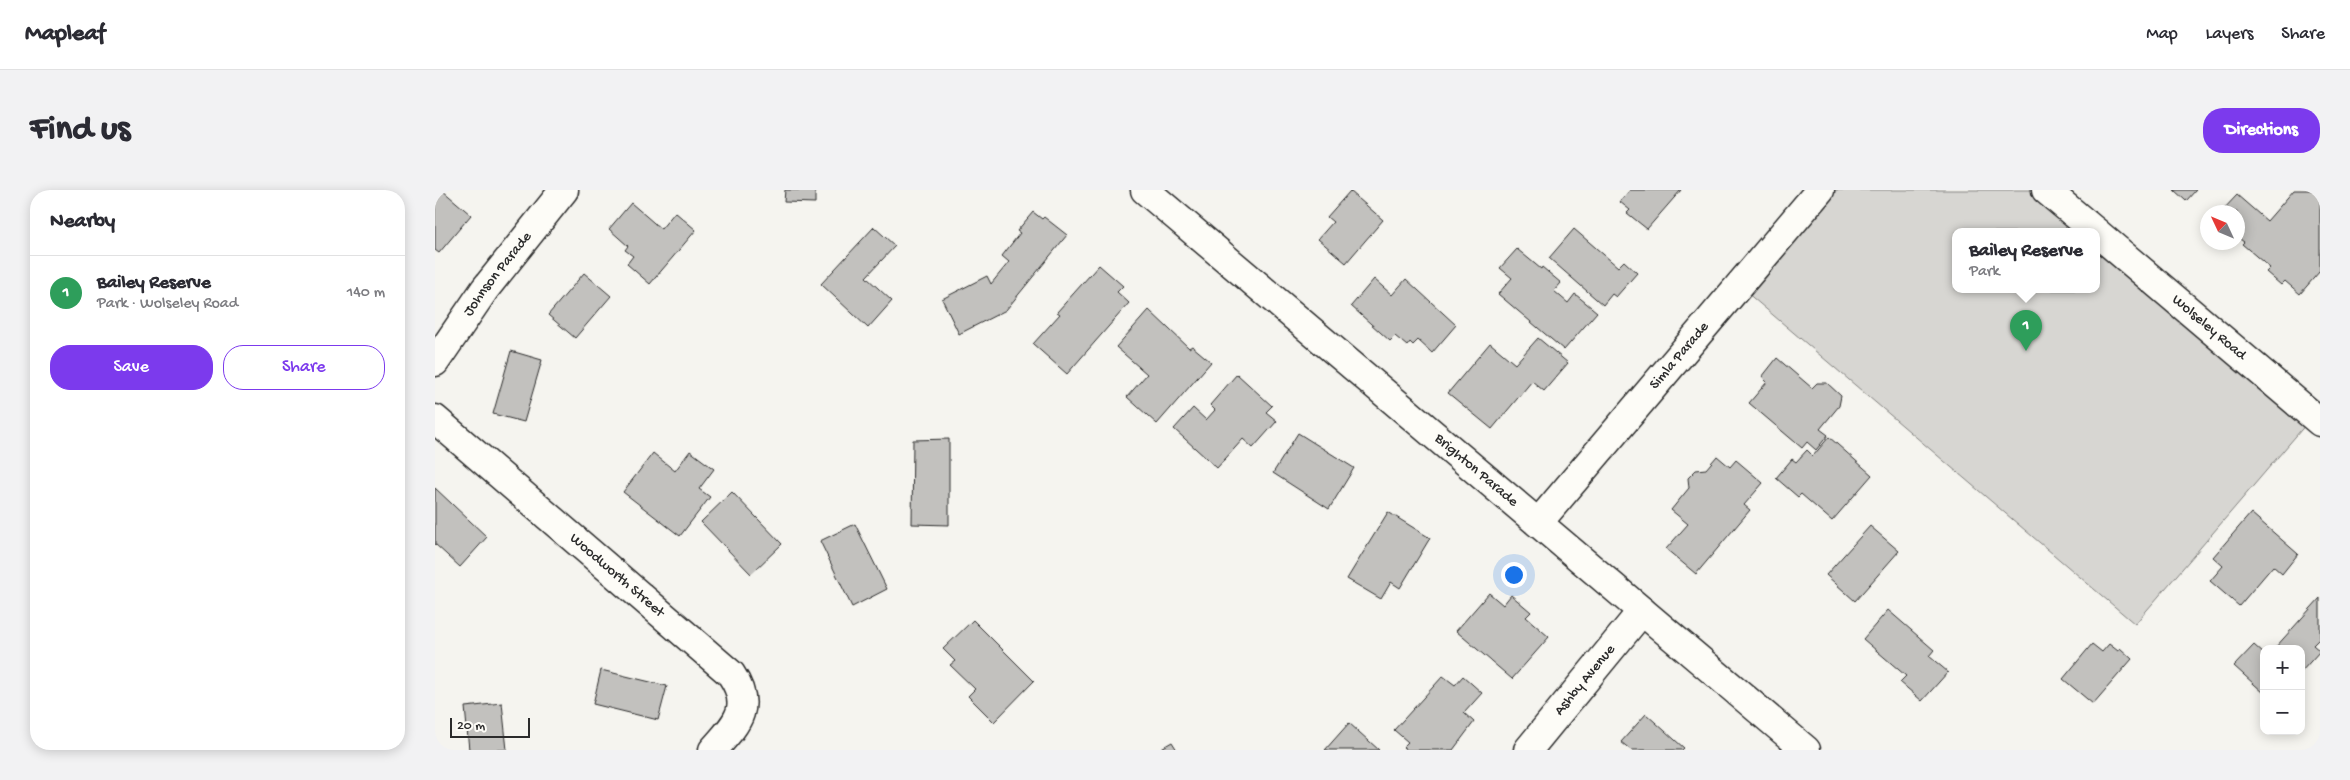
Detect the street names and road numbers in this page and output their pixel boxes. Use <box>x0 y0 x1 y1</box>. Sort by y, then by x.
street label: Johnson Parade <box>460 228 536 320</box>
street label: Wolseley Road <box>2168 291 2251 365</box>
street label: Simla Parade <box>1646 318 1713 393</box>
street label: Brighton Parade <box>1430 429 1522 511</box>
street label: Woodworth Street <box>566 530 669 623</box>
street label: Ashby Avenue <box>1551 641 1620 720</box>

